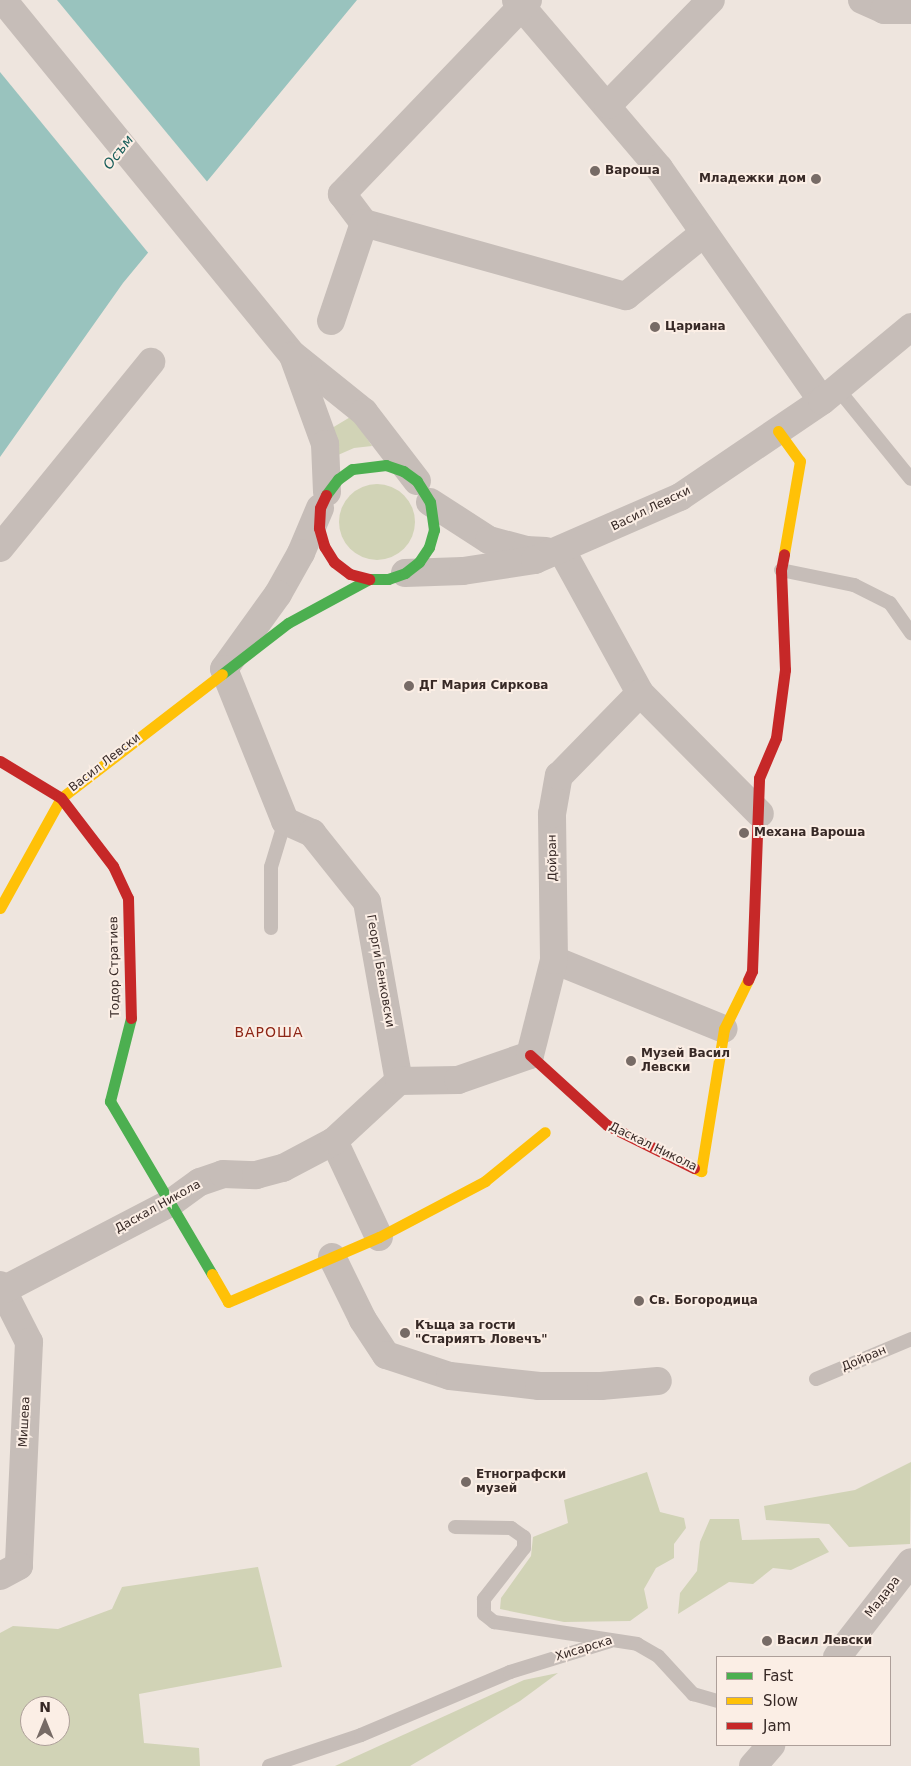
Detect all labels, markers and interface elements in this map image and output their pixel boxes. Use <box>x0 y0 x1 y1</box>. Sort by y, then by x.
water label: Осъм <box>99 131 137 173</box>
place label: Вароша <box>605 164 660 178</box>
marker: Вароша <box>589 165 601 177</box>
place label: Младежки дом <box>699 172 806 186</box>
marker: Младежки дом <box>810 173 822 185</box>
place label: Цариана <box>665 320 726 334</box>
marker: Цариана <box>649 321 661 333</box>
street label: Васил Левски <box>609 484 693 534</box>
place label: ДГ Мария Сиркова <box>419 679 548 693</box>
marker: ДГ Мария Сиркова <box>403 680 415 692</box>
street label: Васил Левски <box>66 731 144 795</box>
place label: Механа Вароша <box>754 826 865 840</box>
marker: Механа Вароша <box>738 827 750 839</box>
street label: Дойран <box>545 834 561 882</box>
street label: Георги Бенковски <box>363 913 397 1029</box>
street label: Тодор Стратиев <box>107 916 123 1018</box>
district label: ВАРОША <box>234 1024 304 1040</box>
place label: Музей Васил Левски <box>641 1047 730 1075</box>
marker: Музей Васил Левски <box>625 1055 637 1067</box>
street label: Даскал Никола <box>607 1120 699 1174</box>
street label: Даскал Никола <box>113 1177 203 1237</box>
place label: Св. Богородица <box>649 1294 758 1308</box>
marker: Св. Богородица <box>633 1295 645 1307</box>
place label: Къща за гости "Стариятъ Ловечъ" <box>415 1319 547 1347</box>
marker: Къща за гости "Стариятъ Ловечъ" <box>399 1327 411 1339</box>
street label: Дойран <box>839 1343 889 1375</box>
street label: Мишева <box>16 1396 34 1448</box>
place label: Етнографски музей <box>476 1468 566 1496</box>
marker: Етнографски музей <box>460 1476 472 1488</box>
street label: Мадара <box>862 1574 904 1620</box>
street label: Хисарска <box>554 1634 614 1664</box>
place label: Васил Левски <box>777 1634 872 1648</box>
marker: Васил Левски <box>761 1635 773 1647</box>
legend <box>716 1656 891 1746</box>
text: Fast <box>763 1667 793 1685</box>
text: Slow <box>763 1692 798 1710</box>
north arrow <box>20 1696 70 1746</box>
text: N <box>39 1699 51 1715</box>
text: Jam <box>763 1717 791 1735</box>

